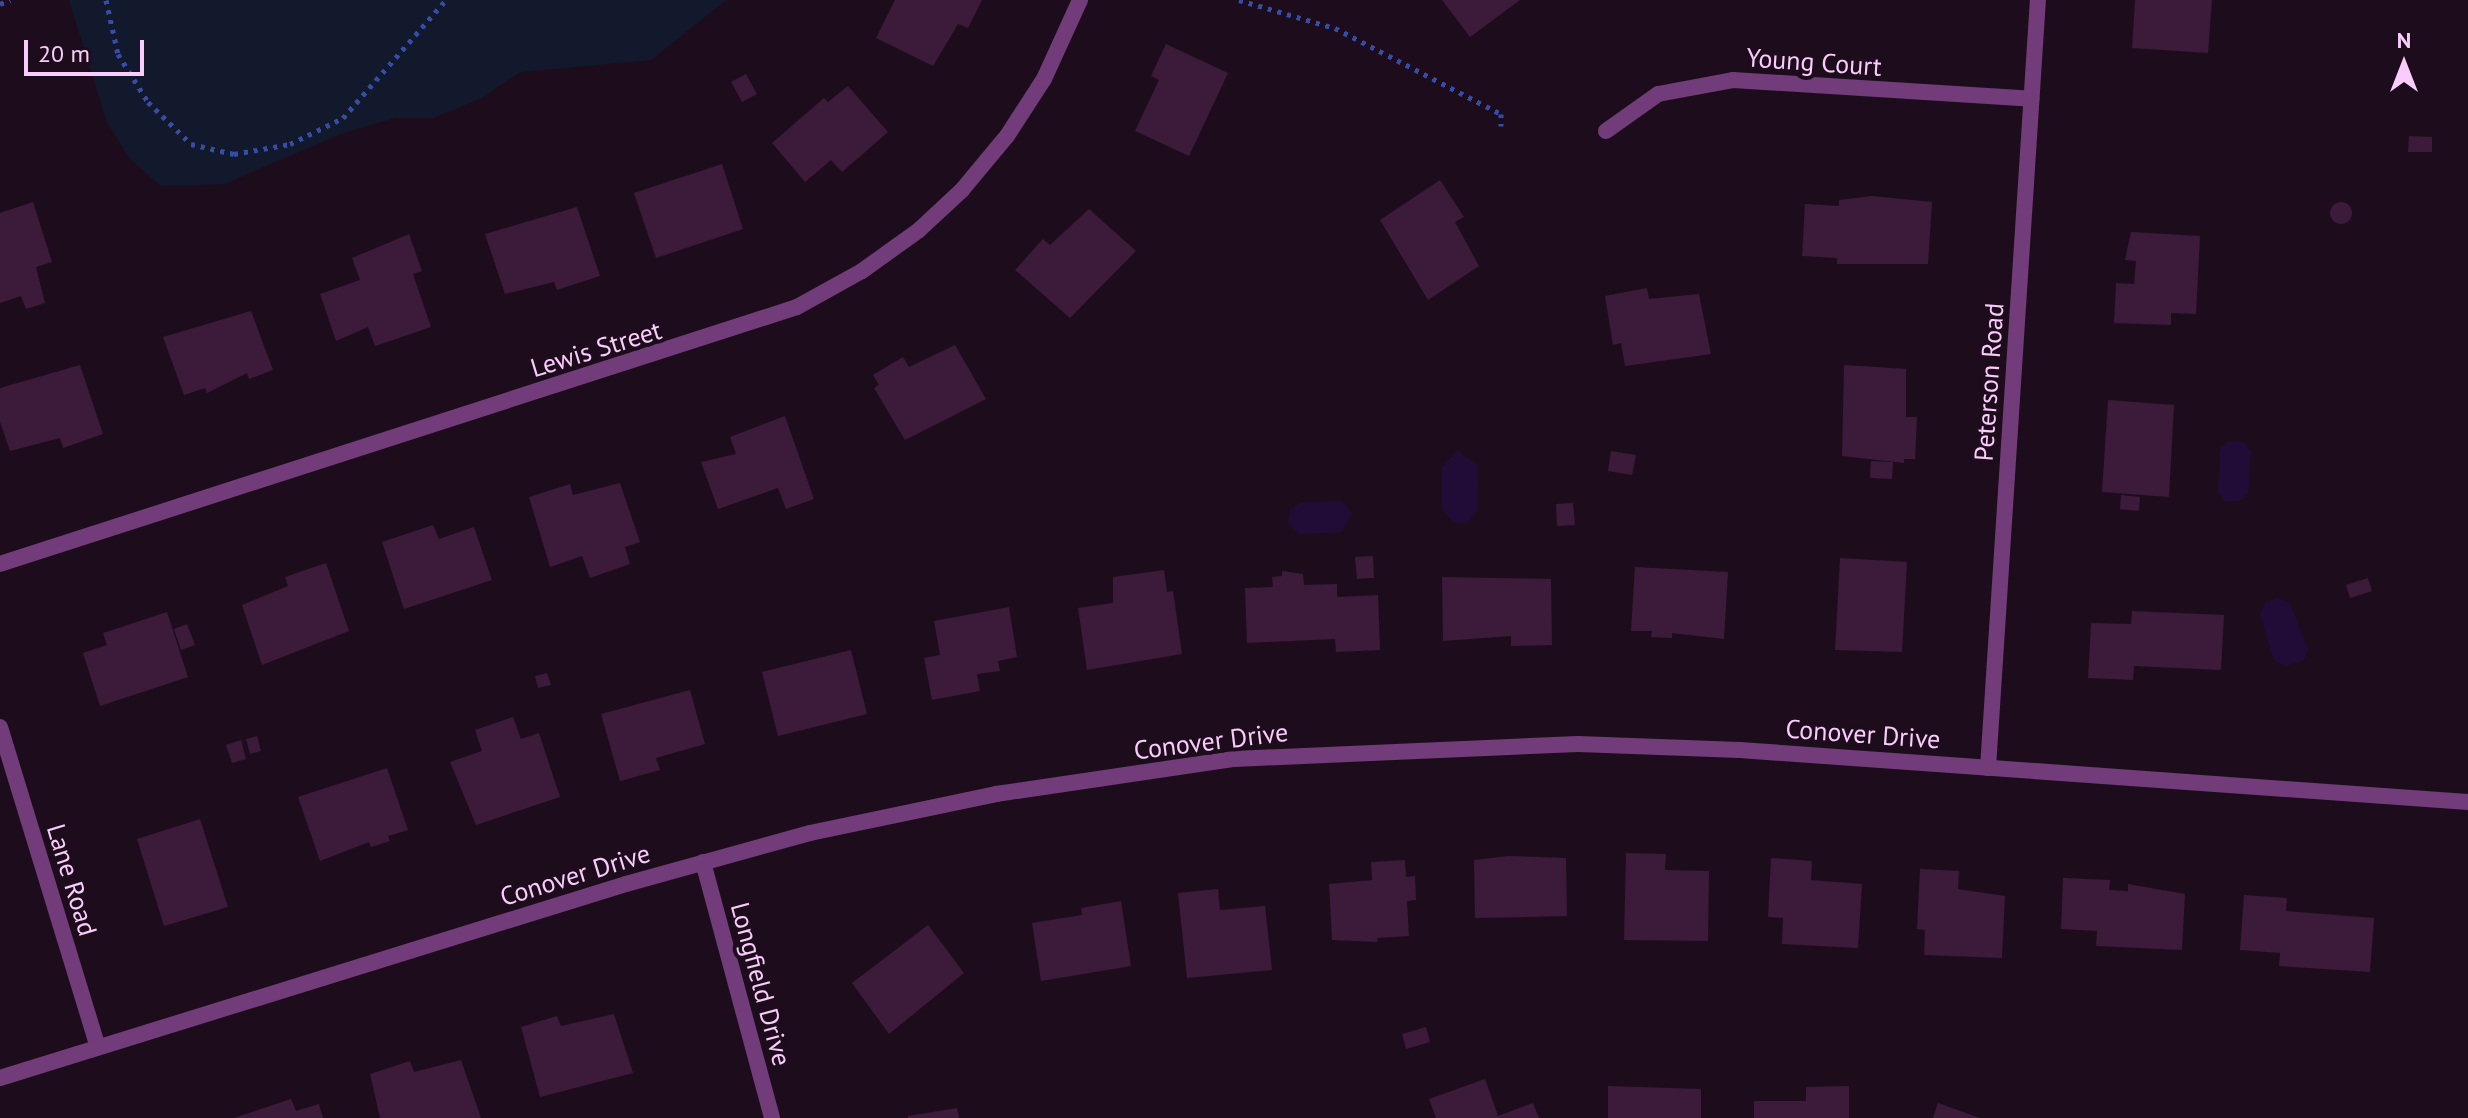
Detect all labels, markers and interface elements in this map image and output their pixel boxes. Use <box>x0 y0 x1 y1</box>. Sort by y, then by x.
scale bar <box>28 24 148 74</box>
north arrow <box>2364 24 2444 104</box>
text: N <box>2397 26 2411 54</box>
text: 20 m <box>38 38 90 69</box>
street label: Young Court <box>1745 42 1883 82</box>
street label: Peterson Road <box>1968 302 2010 462</box>
street label: Lewis Street <box>527 314 665 384</box>
street label: Conover Drive <box>1784 713 1942 755</box>
street label: Conover Drive <box>1132 716 1290 766</box>
street label: Lane Road <box>40 820 104 940</box>
street label: Conover Drive <box>496 837 654 913</box>
street label: Longfield Drive <box>724 899 798 1069</box>

